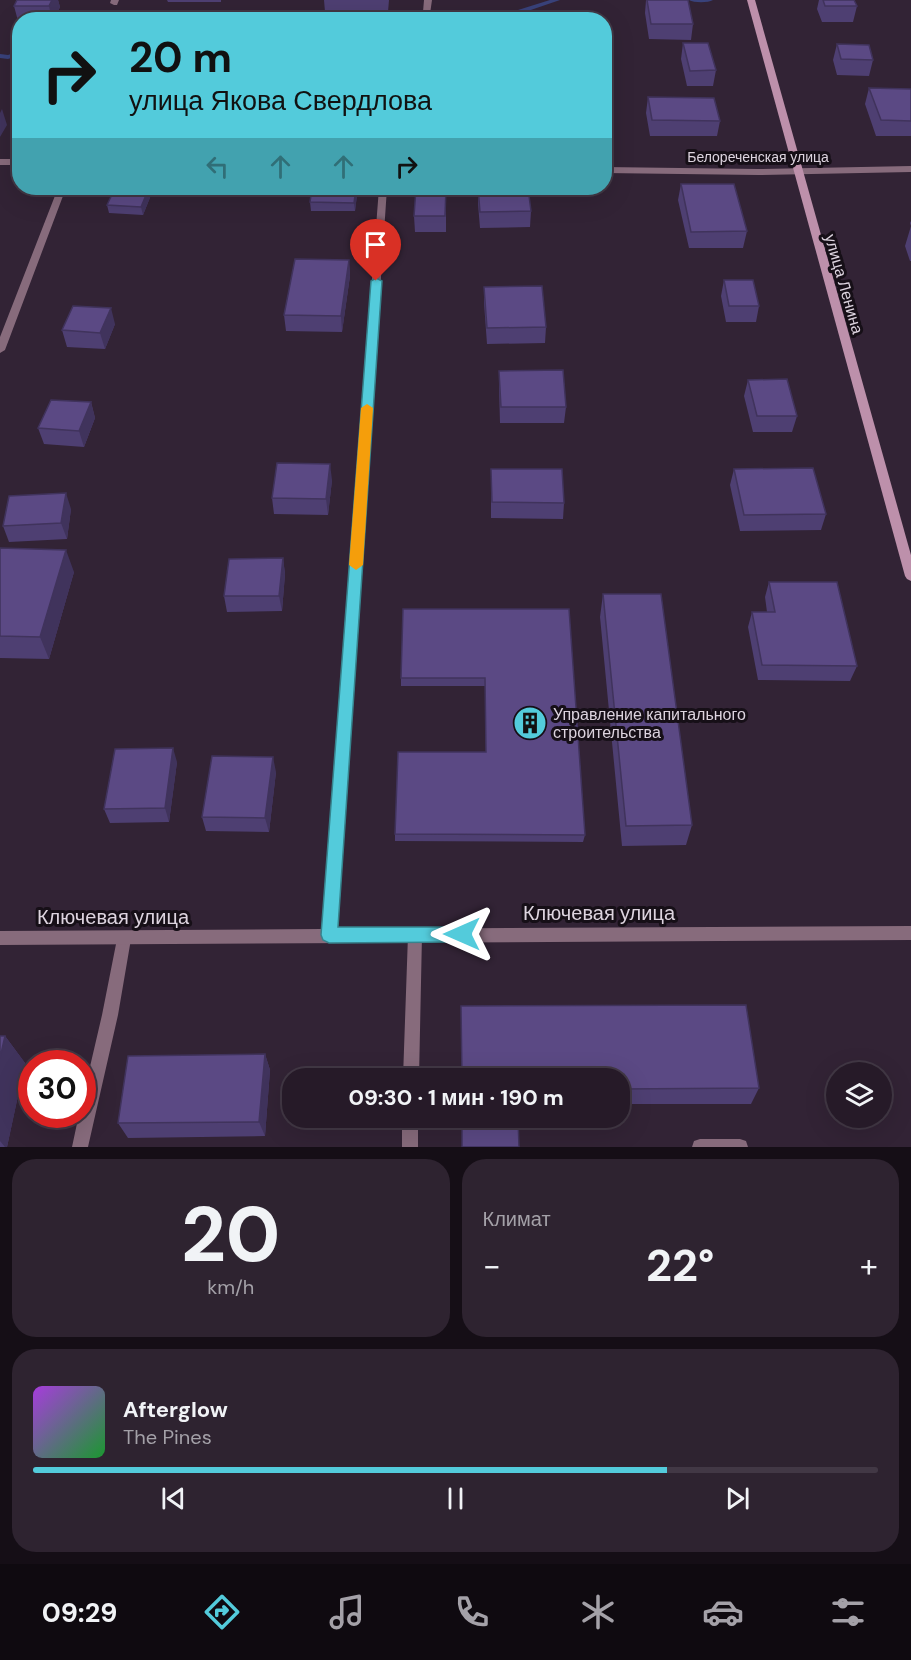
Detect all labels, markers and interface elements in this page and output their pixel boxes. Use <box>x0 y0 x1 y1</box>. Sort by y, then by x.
text: 20 m <box>129 30 232 85</box>
icon: right <box>30 36 108 114</box>
text: улица Якова Свердлова <box>129 83 432 118</box>
street label: Белореченская улица <box>687 148 829 166</box>
icon: left <box>201 150 234 183</box>
icon: ahead <box>264 150 297 183</box>
icon: ahead <box>327 150 360 183</box>
icon: right <box>390 150 423 183</box>
pin <box>350 219 401 281</box>
icon: arrive <box>359 228 392 261</box>
street label: улица Ленина <box>820 232 868 337</box>
place label: Управление капитального строительства <box>553 704 746 743</box>
building icon: Управление капитального строительства <box>512 705 548 741</box>
street label: Ключевая улица <box>523 900 676 926</box>
position arrow <box>430 902 494 966</box>
street label: Ключевая улица <box>37 904 190 930</box>
speed limit sign: 30 <box>18 1050 96 1128</box>
map controls <box>826 1062 892 1128</box>
button: layers <box>826 1062 892 1128</box>
text: 09:30 · 1 мин · 190 m <box>348 1083 564 1112</box>
text: 20 <box>181 1184 281 1285</box>
text: Климат <box>483 1206 551 1232</box>
text: 22° <box>646 1236 714 1295</box>
text: − <box>483 1244 501 1287</box>
text: + <box>860 1244 878 1287</box>
text: km/h <box>207 1274 254 1300</box>
text: Afterglow <box>123 1395 228 1424</box>
text: The Pines <box>123 1424 212 1450</box>
icon: previous <box>157 1482 190 1515</box>
icon: pause <box>439 1482 472 1515</box>
icon: next <box>721 1482 754 1515</box>
icon: directions <box>201 1591 243 1633</box>
icon: music <box>326 1591 368 1633</box>
icon: phone <box>451 1591 493 1633</box>
icon: climate <box>577 1591 619 1633</box>
icon: car <box>702 1591 744 1633</box>
icon: filters <box>827 1591 869 1633</box>
text: 09:29 <box>42 1595 117 1630</box>

